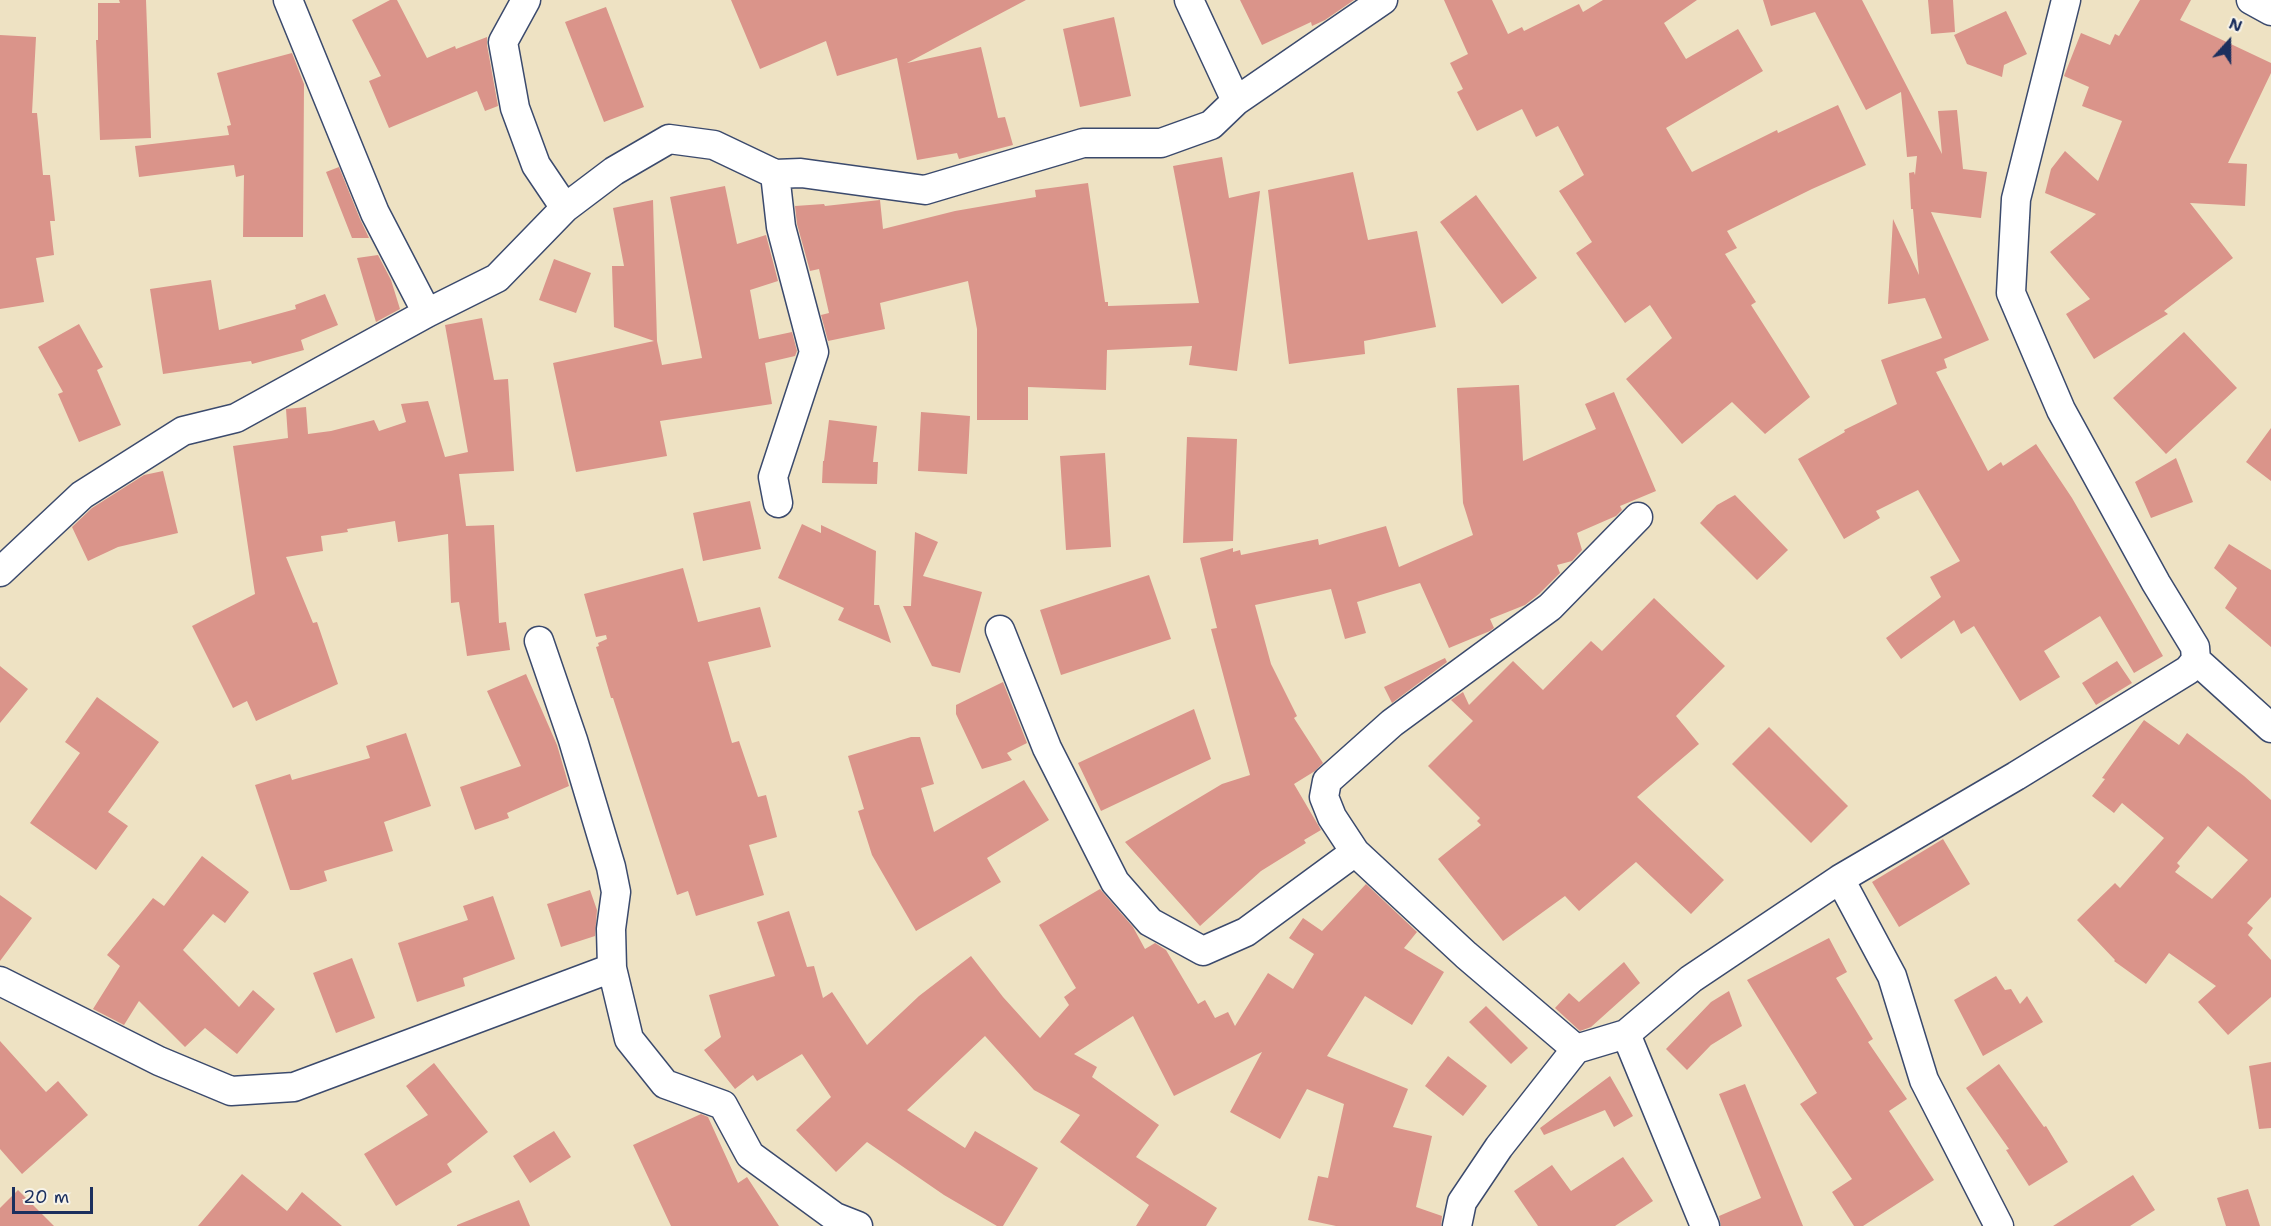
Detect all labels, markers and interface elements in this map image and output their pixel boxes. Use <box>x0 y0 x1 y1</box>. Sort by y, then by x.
north arrow <box>2199 12 2259 72</box>
text: N <box>2226 13 2245 37</box>
scale bar <box>15 1175 96 1213</box>
text: 20 m <box>23 1185 69 1209</box>

